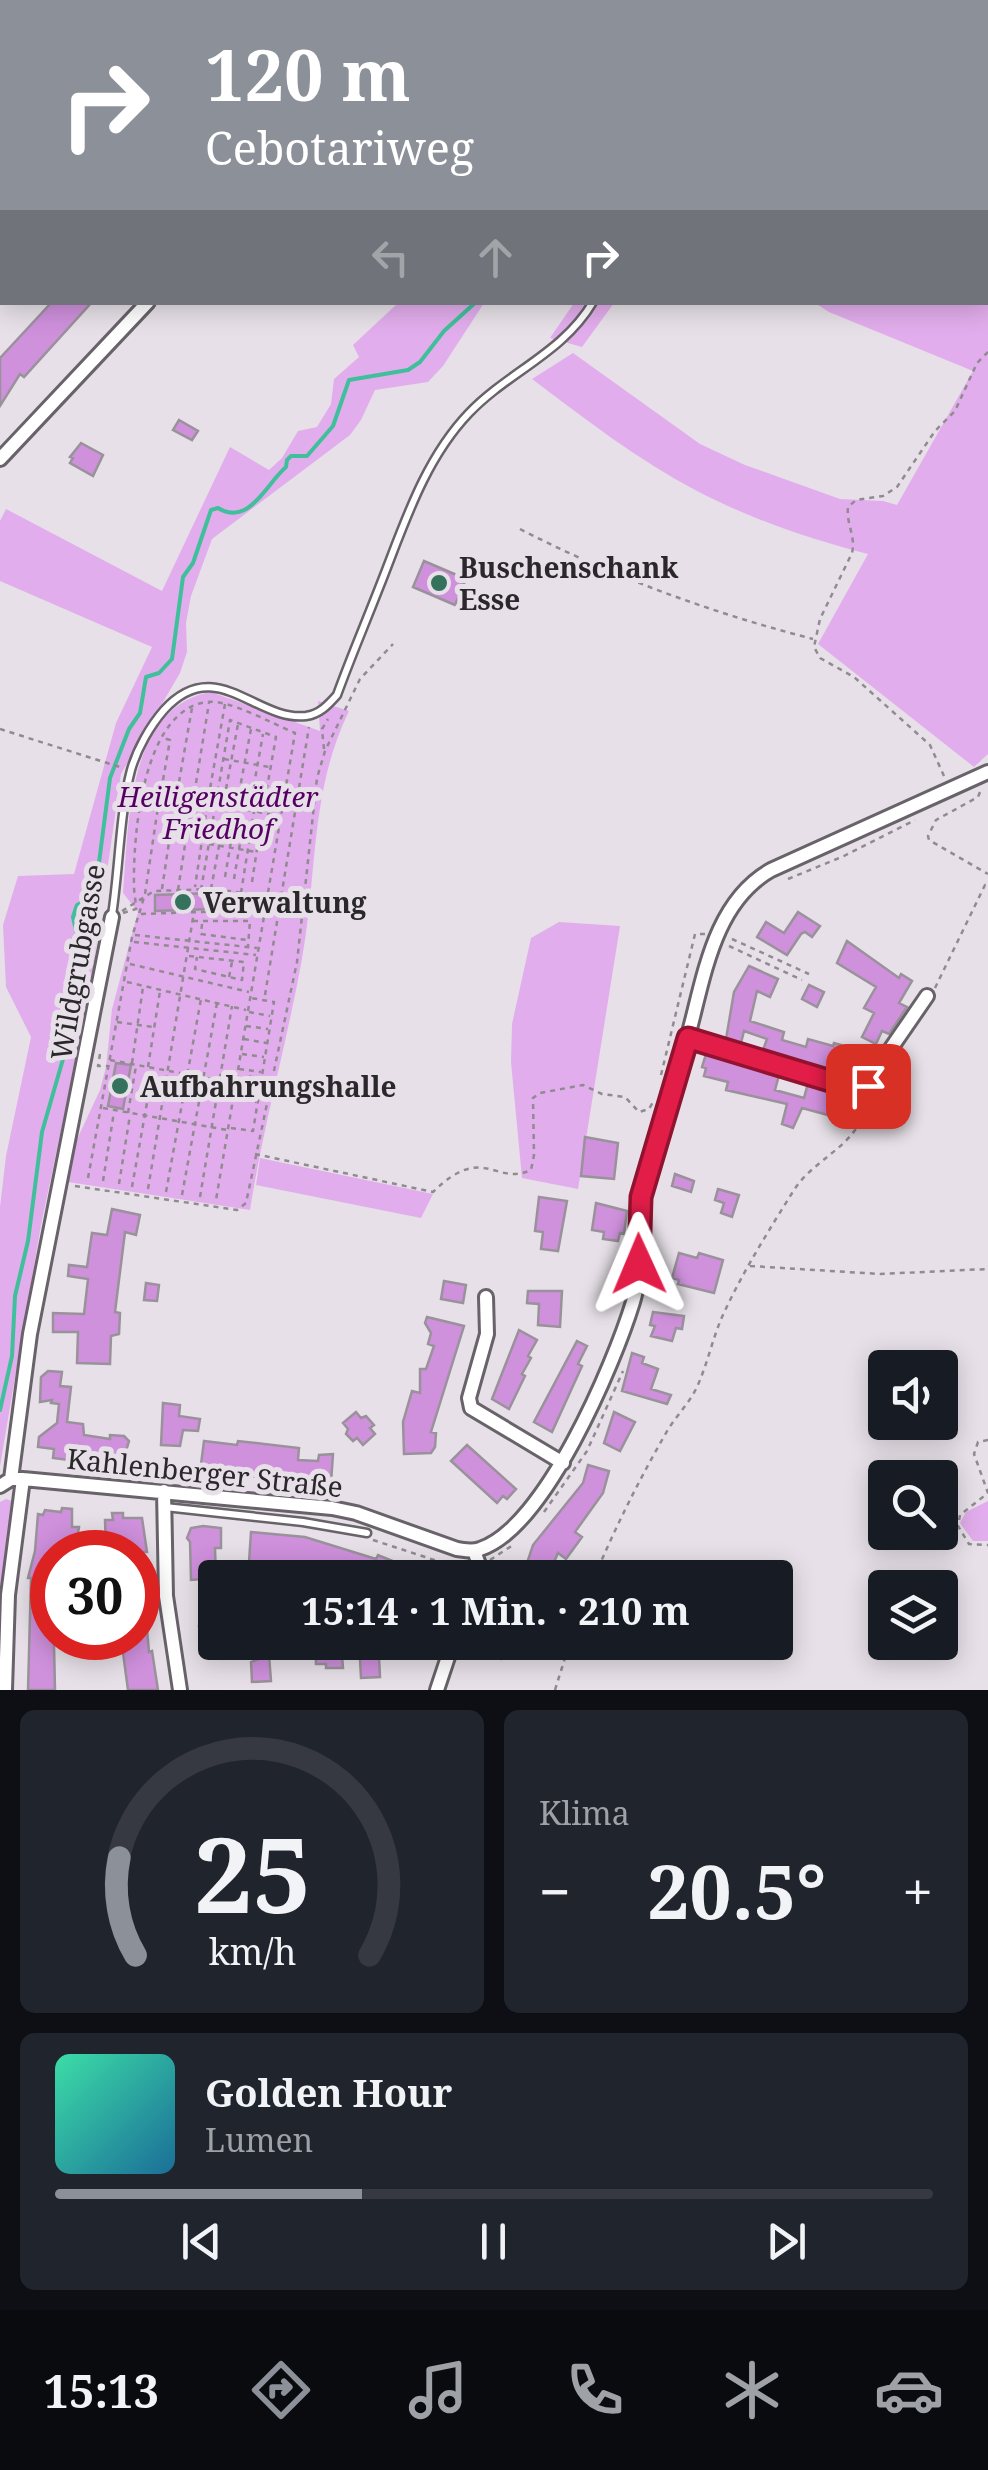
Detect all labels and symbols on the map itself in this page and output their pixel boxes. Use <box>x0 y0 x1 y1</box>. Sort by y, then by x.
place label: Buschenschank Esse <box>459 548 678 618</box>
marker: Buschenschank Esse <box>428 572 450 594</box>
park label: Heiligenstädter Friedhof <box>117 777 319 847</box>
street label: Wildgrubgasse <box>41 861 113 1063</box>
place label: Verwaltung <box>203 883 367 921</box>
marker: Verwaltung <box>172 891 194 913</box>
pin <box>826 1044 911 1129</box>
place label: Aufbahrungshalle <box>140 1067 397 1105</box>
marker: Aufbahrungshalle <box>109 1075 131 1097</box>
position arrow <box>587 1212 691 1316</box>
street label: Kahlenberger Straße <box>65 1439 345 1505</box>
speed limit sign: 30 <box>30 1530 160 1660</box>

